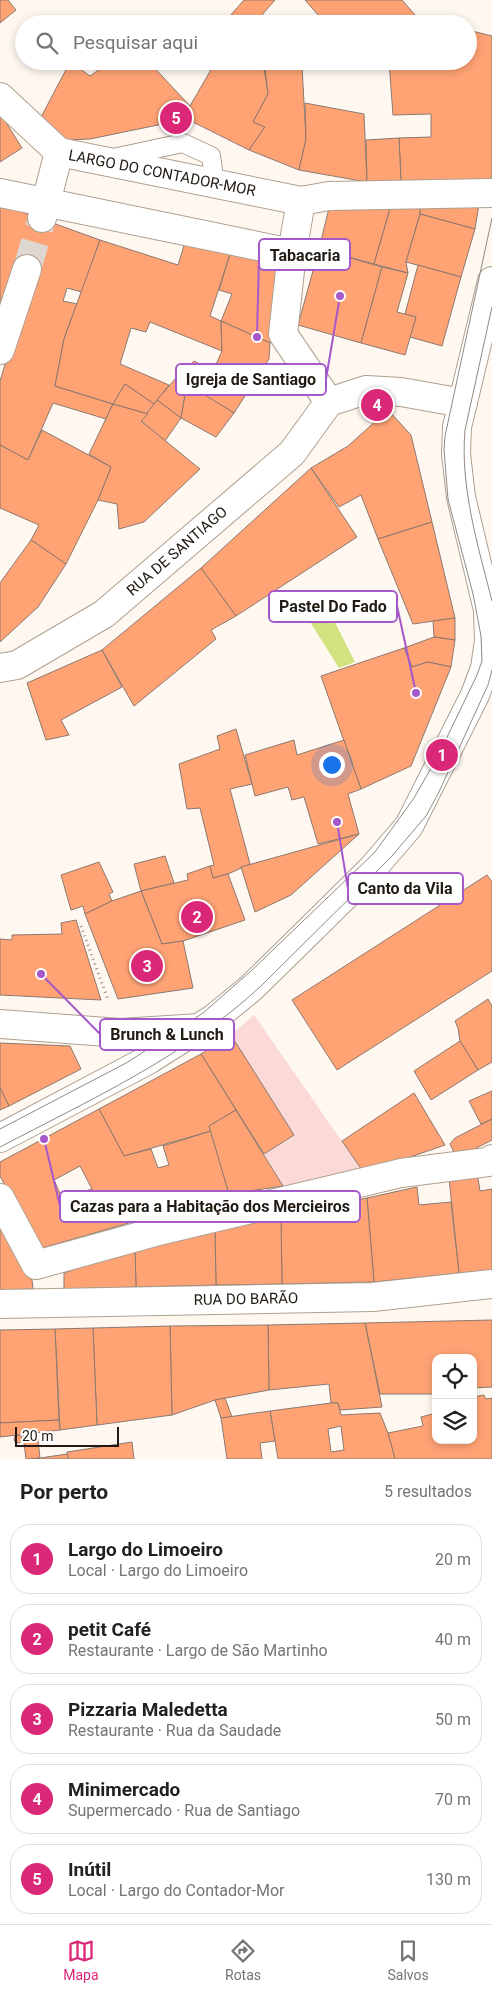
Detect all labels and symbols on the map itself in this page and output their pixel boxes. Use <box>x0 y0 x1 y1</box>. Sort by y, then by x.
pin: 5 <box>160 99 192 137</box>
street label: LARGO DO CONTADOR-MOR <box>67 146 257 200</box>
callout: Tabacaria <box>259 239 350 270</box>
text: Tabacaria <box>270 246 341 265</box>
callout: Igreja de Santiago <box>176 364 326 395</box>
text: Igreja de Santiago <box>186 370 316 389</box>
pin: 4 <box>361 386 393 424</box>
street label: RUA DE SANTIAGO <box>123 503 231 599</box>
callout: Pastel Do Fado <box>269 591 397 622</box>
text: Pastel Do Fado <box>279 597 387 616</box>
pin: 1 <box>426 736 458 774</box>
your location <box>319 752 345 778</box>
callout: Canto da Vila <box>348 873 463 904</box>
text: Canto da Vila <box>357 879 453 898</box>
pin: 2 <box>181 898 213 936</box>
pin: 3 <box>131 947 163 985</box>
callout: Brunch & Lunch <box>100 1019 234 1050</box>
text: Brunch & Lunch <box>110 1025 224 1044</box>
callout: Cazas para a Habitação dos Mercieiros <box>60 1191 360 1222</box>
text: Cazas para a Habitação dos Mercieiros <box>70 1197 350 1216</box>
street label: RUA DO BARÃO <box>194 1289 298 1309</box>
scale bar <box>15 1424 119 1447</box>

